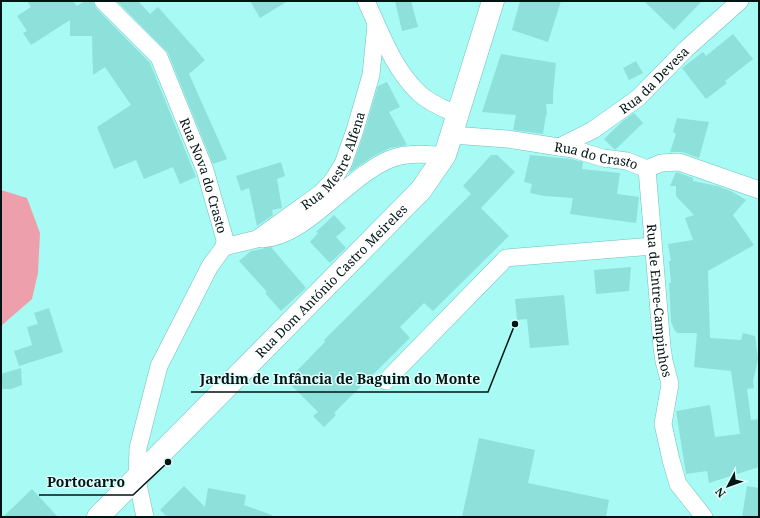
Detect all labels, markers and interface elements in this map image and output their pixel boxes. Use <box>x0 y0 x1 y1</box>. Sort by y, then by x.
street label: Rua da Devesa <box>615 42 693 118</box>
street label: Rua Mestre Alfena <box>297 109 369 214</box>
street label: Rua Nova do Crasto <box>176 115 232 235</box>
street label: Rua do Crasto <box>553 137 641 174</box>
street label: Rua Dom António Castro Meireles <box>251 200 411 362</box>
street label: Rua de Entre-Campinhos <box>643 223 677 379</box>
callout: Jardim de Infância de Baguim do Monte <box>191 366 488 392</box>
text: Jardim de Infância de Baguim do Monte <box>199 369 480 388</box>
north arrow <box>708 466 748 506</box>
callout: Portocarro <box>39 469 133 495</box>
text: Portocarro <box>47 472 125 491</box>
text: N <box>711 484 729 501</box>

